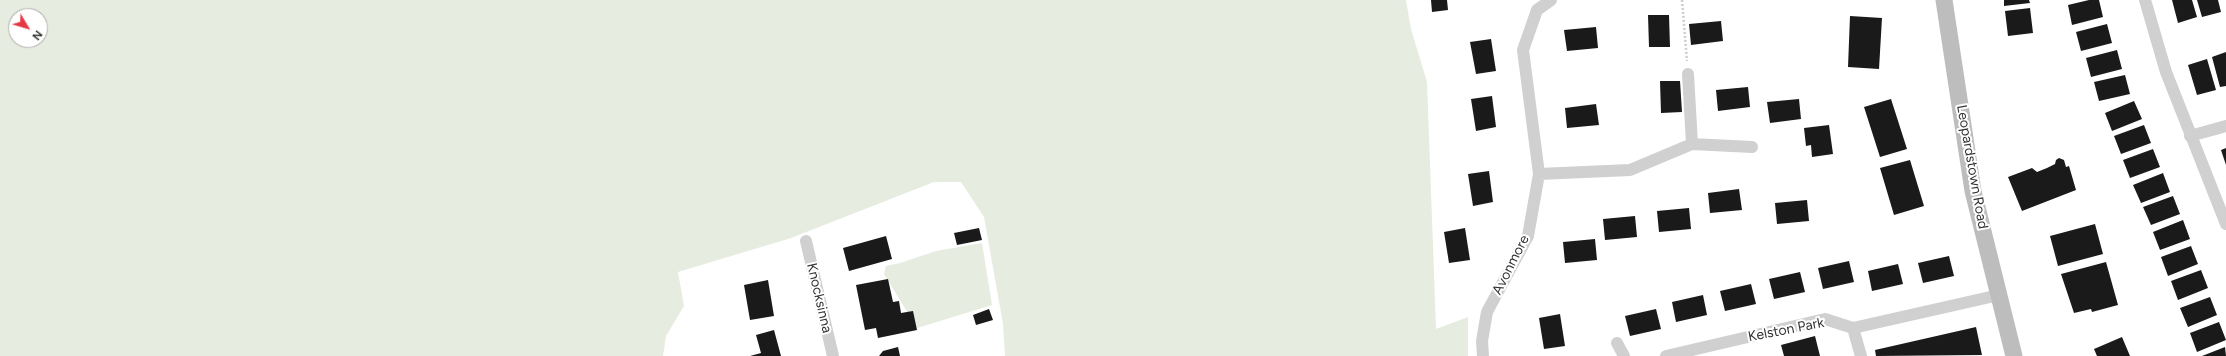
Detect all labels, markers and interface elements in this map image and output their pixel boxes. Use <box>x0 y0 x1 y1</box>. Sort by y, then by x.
north arrow <box>8 8 48 48</box>
text: N <box>29 28 45 42</box>
street label: Leopardstown Road <box>1953 104 1991 230</box>
street label: Avonmore <box>1489 232 1533 298</box>
street label: Knocksinna <box>803 261 835 335</box>
street label: Kelston Park <box>1747 314 1825 346</box>

